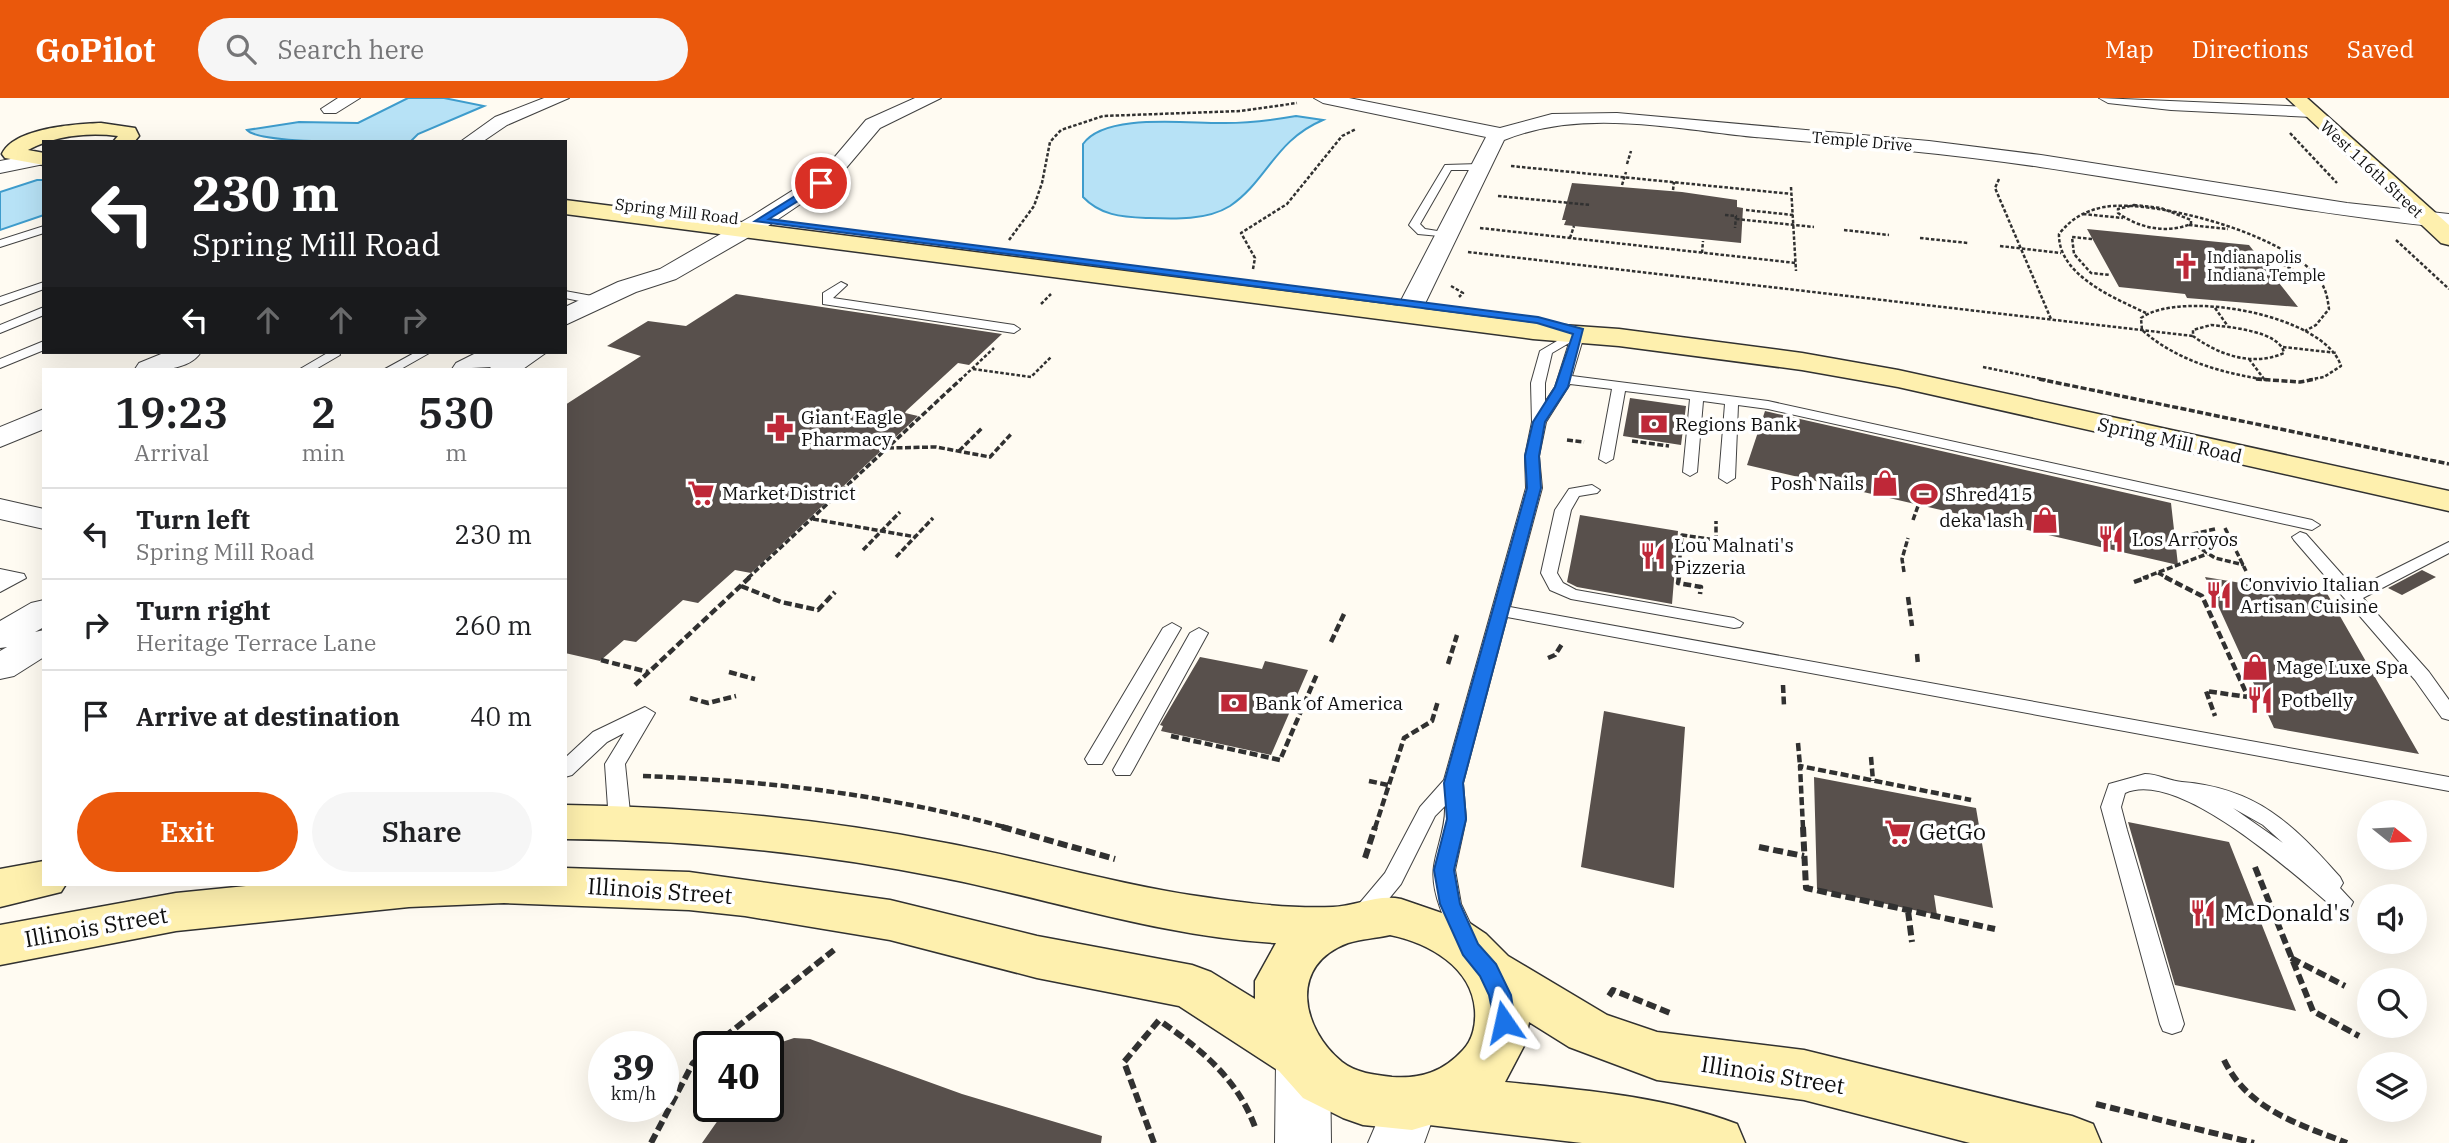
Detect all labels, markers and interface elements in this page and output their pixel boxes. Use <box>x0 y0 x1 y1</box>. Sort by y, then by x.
search box <box>198 18 688 81</box>
text: GoPilot <box>35 28 156 71</box>
icon: search <box>222 30 260 68</box>
text: Search here <box>278 32 424 66</box>
text: Map <box>2105 33 2154 65</box>
text: Directions <box>2192 33 2309 65</box>
text: Saved <box>2347 33 2414 65</box>
street label: West 116th Street <box>2316 116 2428 222</box>
street label: Temple Drive <box>1811 127 1913 155</box>
pin <box>791 153 851 213</box>
text: 230 m <box>192 161 339 224</box>
icon: arrive <box>802 164 840 202</box>
icon: left <box>77 168 168 259</box>
street label: Spring Mill Road <box>614 193 740 229</box>
text: Spring Mill Road <box>192 223 441 265</box>
place label: Indianapolis Indiana Temple <box>2207 247 2326 285</box>
church icon: Indianapolis Indiana Temple <box>2171 251 2201 281</box>
icon: left <box>176 301 214 339</box>
icon: ahead <box>249 301 287 339</box>
icon: ahead <box>322 301 360 339</box>
icon: right <box>395 301 433 339</box>
text: 19:23 <box>115 385 228 440</box>
text: 2 <box>311 385 336 440</box>
text: 530 <box>418 385 494 440</box>
place label: Giant Eagle Pharmacy <box>801 405 903 451</box>
bank icon: Regions Bank <box>1639 409 1669 439</box>
place label: Regions Bank <box>1675 412 1797 436</box>
street label: Spring Mill Road <box>2095 412 2245 468</box>
pharmacy icon: Giant Eagle Pharmacy <box>765 413 795 443</box>
text: Arrival <box>134 437 209 467</box>
text: min <box>301 437 345 467</box>
text: m <box>445 437 467 467</box>
shop icon: Posh Nails <box>1870 468 1900 498</box>
place label: Posh Nails <box>1770 471 1864 495</box>
supermarket icon: Market District <box>686 478 716 508</box>
sports icon: Shred415 <box>1909 479 1939 509</box>
place label: Market District <box>722 481 856 505</box>
place label: Shred415 <box>1945 482 2033 506</box>
text: Turn left <box>136 502 250 536</box>
shop icon: deka lash <box>2030 505 2060 535</box>
place label: deka lash <box>1939 508 2024 532</box>
icon: left <box>77 515 115 553</box>
text: 230 m <box>454 517 532 551</box>
restaurant icon: Los Arroyos <box>2096 524 2126 554</box>
place label: Los Arroyos <box>2132 527 2238 551</box>
place label: Lou Malnati's Pizzeria <box>1674 533 1794 579</box>
text: Spring Mill Road <box>136 536 315 566</box>
restaurant icon: Lou Malnati's Pizzeria <box>1638 541 1668 571</box>
place label: Convivio Italian Artisan Cuisine <box>2240 572 2380 618</box>
restaurant icon: Convivio Italian Artisan Cuisine <box>2204 580 2234 610</box>
text: Turn right <box>136 593 270 627</box>
icon: right <box>77 606 115 644</box>
text: 260 m <box>454 608 532 642</box>
text: Heritage Terrace Lane <box>136 627 376 657</box>
shop icon: Mage Luxe Spa <box>2240 652 2270 682</box>
place label: Mage Luxe Spa <box>2276 655 2409 679</box>
restaurant icon: Potbelly <box>2245 685 2275 715</box>
bank icon: Bank of America <box>1219 688 1249 718</box>
place label: Potbelly <box>2281 688 2354 712</box>
place label: Bank of America <box>1255 691 1403 715</box>
icon: arrive <box>77 697 115 735</box>
text: Arrive at destination <box>136 699 400 733</box>
text: 40 m <box>470 699 532 733</box>
button: Exit <box>77 792 298 872</box>
button: Share <box>312 792 532 872</box>
north arrow <box>2357 800 2427 870</box>
map controls <box>2357 800 2427 1122</box>
place label: GetGo <box>1919 816 1986 846</box>
supermarket icon: GetGo <box>1883 817 1913 847</box>
street label: Illinois Street <box>587 870 733 910</box>
button: sound <box>2357 884 2427 954</box>
place label: McDonald's <box>2224 897 2350 927</box>
restaurant icon: McDonald's <box>2188 898 2218 928</box>
street label: Illinois Street <box>22 899 170 953</box>
button: search <box>2357 968 2427 1038</box>
position arrow <box>1467 985 1541 1059</box>
speed limit sign: 40 <box>693 1031 784 1122</box>
text: 39 <box>612 1044 655 1090</box>
street label: Illinois Street <box>1699 1048 1847 1100</box>
button: layers <box>2357 1052 2427 1122</box>
text: km/h <box>611 1082 656 1105</box>

